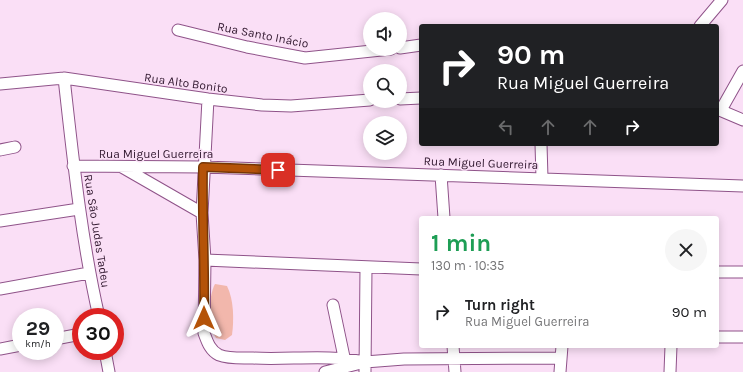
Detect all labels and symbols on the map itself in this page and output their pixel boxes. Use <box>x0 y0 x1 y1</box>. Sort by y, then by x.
street label: Rua Santo Inácio <box>216 19 310 51</box>
street label: Rua Alto Bonito <box>143 70 229 96</box>
street label: Rua Miguel Guerreira <box>99 147 213 161</box>
pin <box>261 153 295 187</box>
street label: Rua Miguel Guerreira <box>423 154 539 172</box>
street label: Rua São Judas Tadeu <box>81 173 113 289</box>
position arrow <box>183 297 225 339</box>
speed limit sign: 30 <box>72 308 124 360</box>

